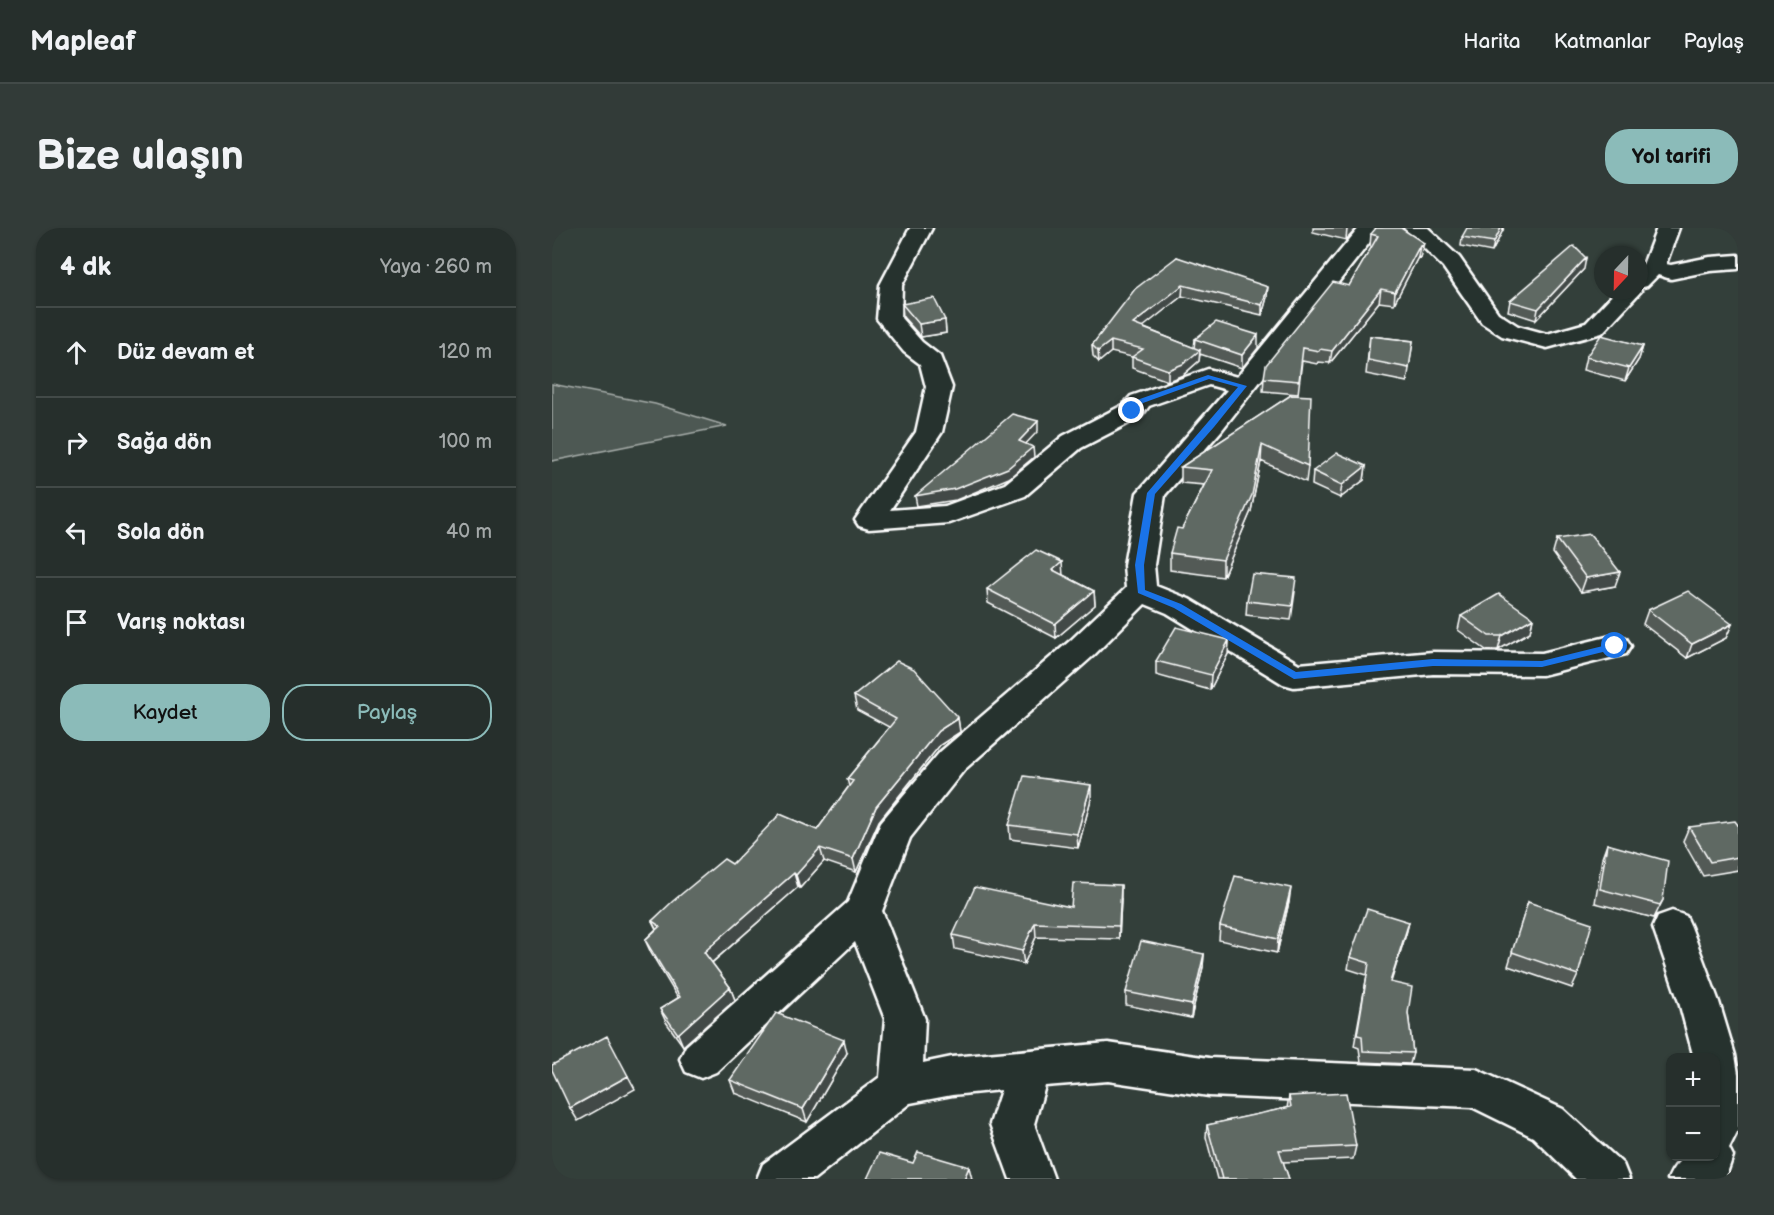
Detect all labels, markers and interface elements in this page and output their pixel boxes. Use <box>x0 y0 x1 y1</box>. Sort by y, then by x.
text: Mapleaf <box>30 25 136 58</box>
text: Harita <box>1463 29 1521 54</box>
text: Katmanlar <box>1554 29 1650 54</box>
text: Paylaş <box>1683 29 1744 54</box>
button: Yol tarifi <box>1605 129 1738 184</box>
text: Bize ulaşın <box>36 131 244 182</box>
north arrow <box>1594 246 1648 300</box>
text: 4 dk <box>60 252 111 283</box>
text: Yaya · 260 m <box>380 255 492 279</box>
icon: ahead <box>60 336 93 369</box>
text: Düz devam et <box>117 339 254 366</box>
text: 120 m <box>439 340 492 364</box>
route end <box>1118 397 1144 423</box>
icon: right <box>60 426 93 459</box>
text: Sağa dön <box>117 429 212 456</box>
text: 100 m <box>439 430 492 454</box>
icon: left <box>60 516 93 549</box>
text: Sola dön <box>117 519 205 546</box>
text: 40 m <box>446 520 492 544</box>
icon: arrive <box>60 606 93 639</box>
text: Varış noktası <box>117 609 245 636</box>
route start <box>1601 632 1627 658</box>
button: Kaydet <box>60 684 270 741</box>
button: Paylaş <box>282 684 492 741</box>
map controls <box>1666 1053 1720 1161</box>
button: + <box>1666 1053 1720 1107</box>
button: − <box>1666 1107 1720 1161</box>

